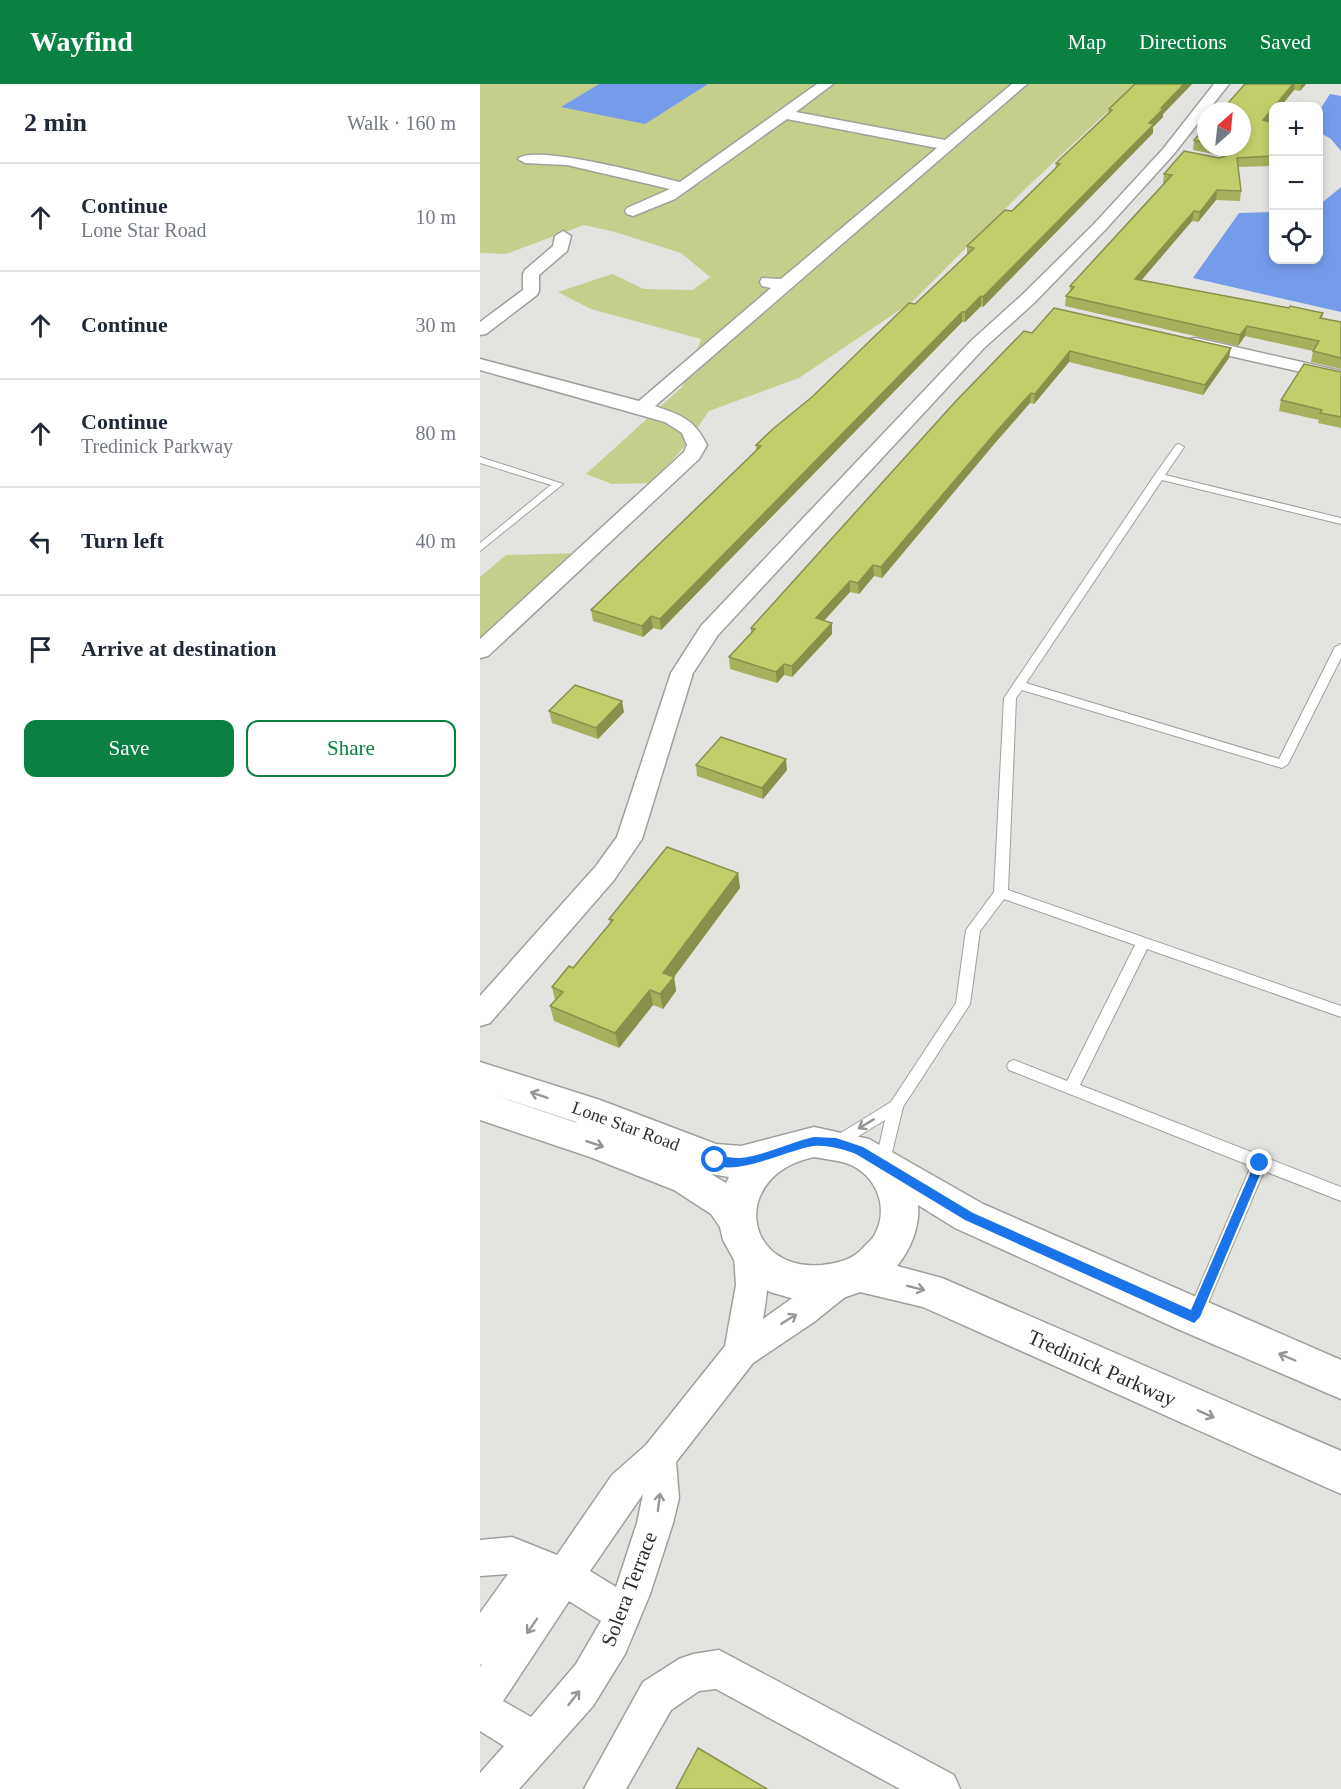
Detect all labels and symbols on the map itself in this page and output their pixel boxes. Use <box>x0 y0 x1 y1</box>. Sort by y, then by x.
north arrow <box>1197 102 1251 156</box>
one-way arrow <box>530 1089 549 1100</box>
street label: Lone Star Road <box>569 1097 683 1155</box>
one-way arrow <box>858 1119 875 1131</box>
one-way arrow <box>585 1139 604 1150</box>
route start <box>701 1146 727 1172</box>
route end <box>1246 1149 1272 1175</box>
one-way arrow <box>906 1283 925 1295</box>
one-way arrow <box>780 1312 797 1324</box>
street label: Tredinick Parkway <box>1024 1325 1180 1412</box>
one-way arrow <box>1279 1351 1297 1362</box>
one-way arrow <box>1196 1408 1214 1420</box>
one-way arrow <box>653 1492 664 1512</box>
street label: Solera Terrace <box>596 1528 662 1650</box>
one-way arrow <box>526 1618 538 1634</box>
one-way arrow <box>567 1690 580 1706</box>

